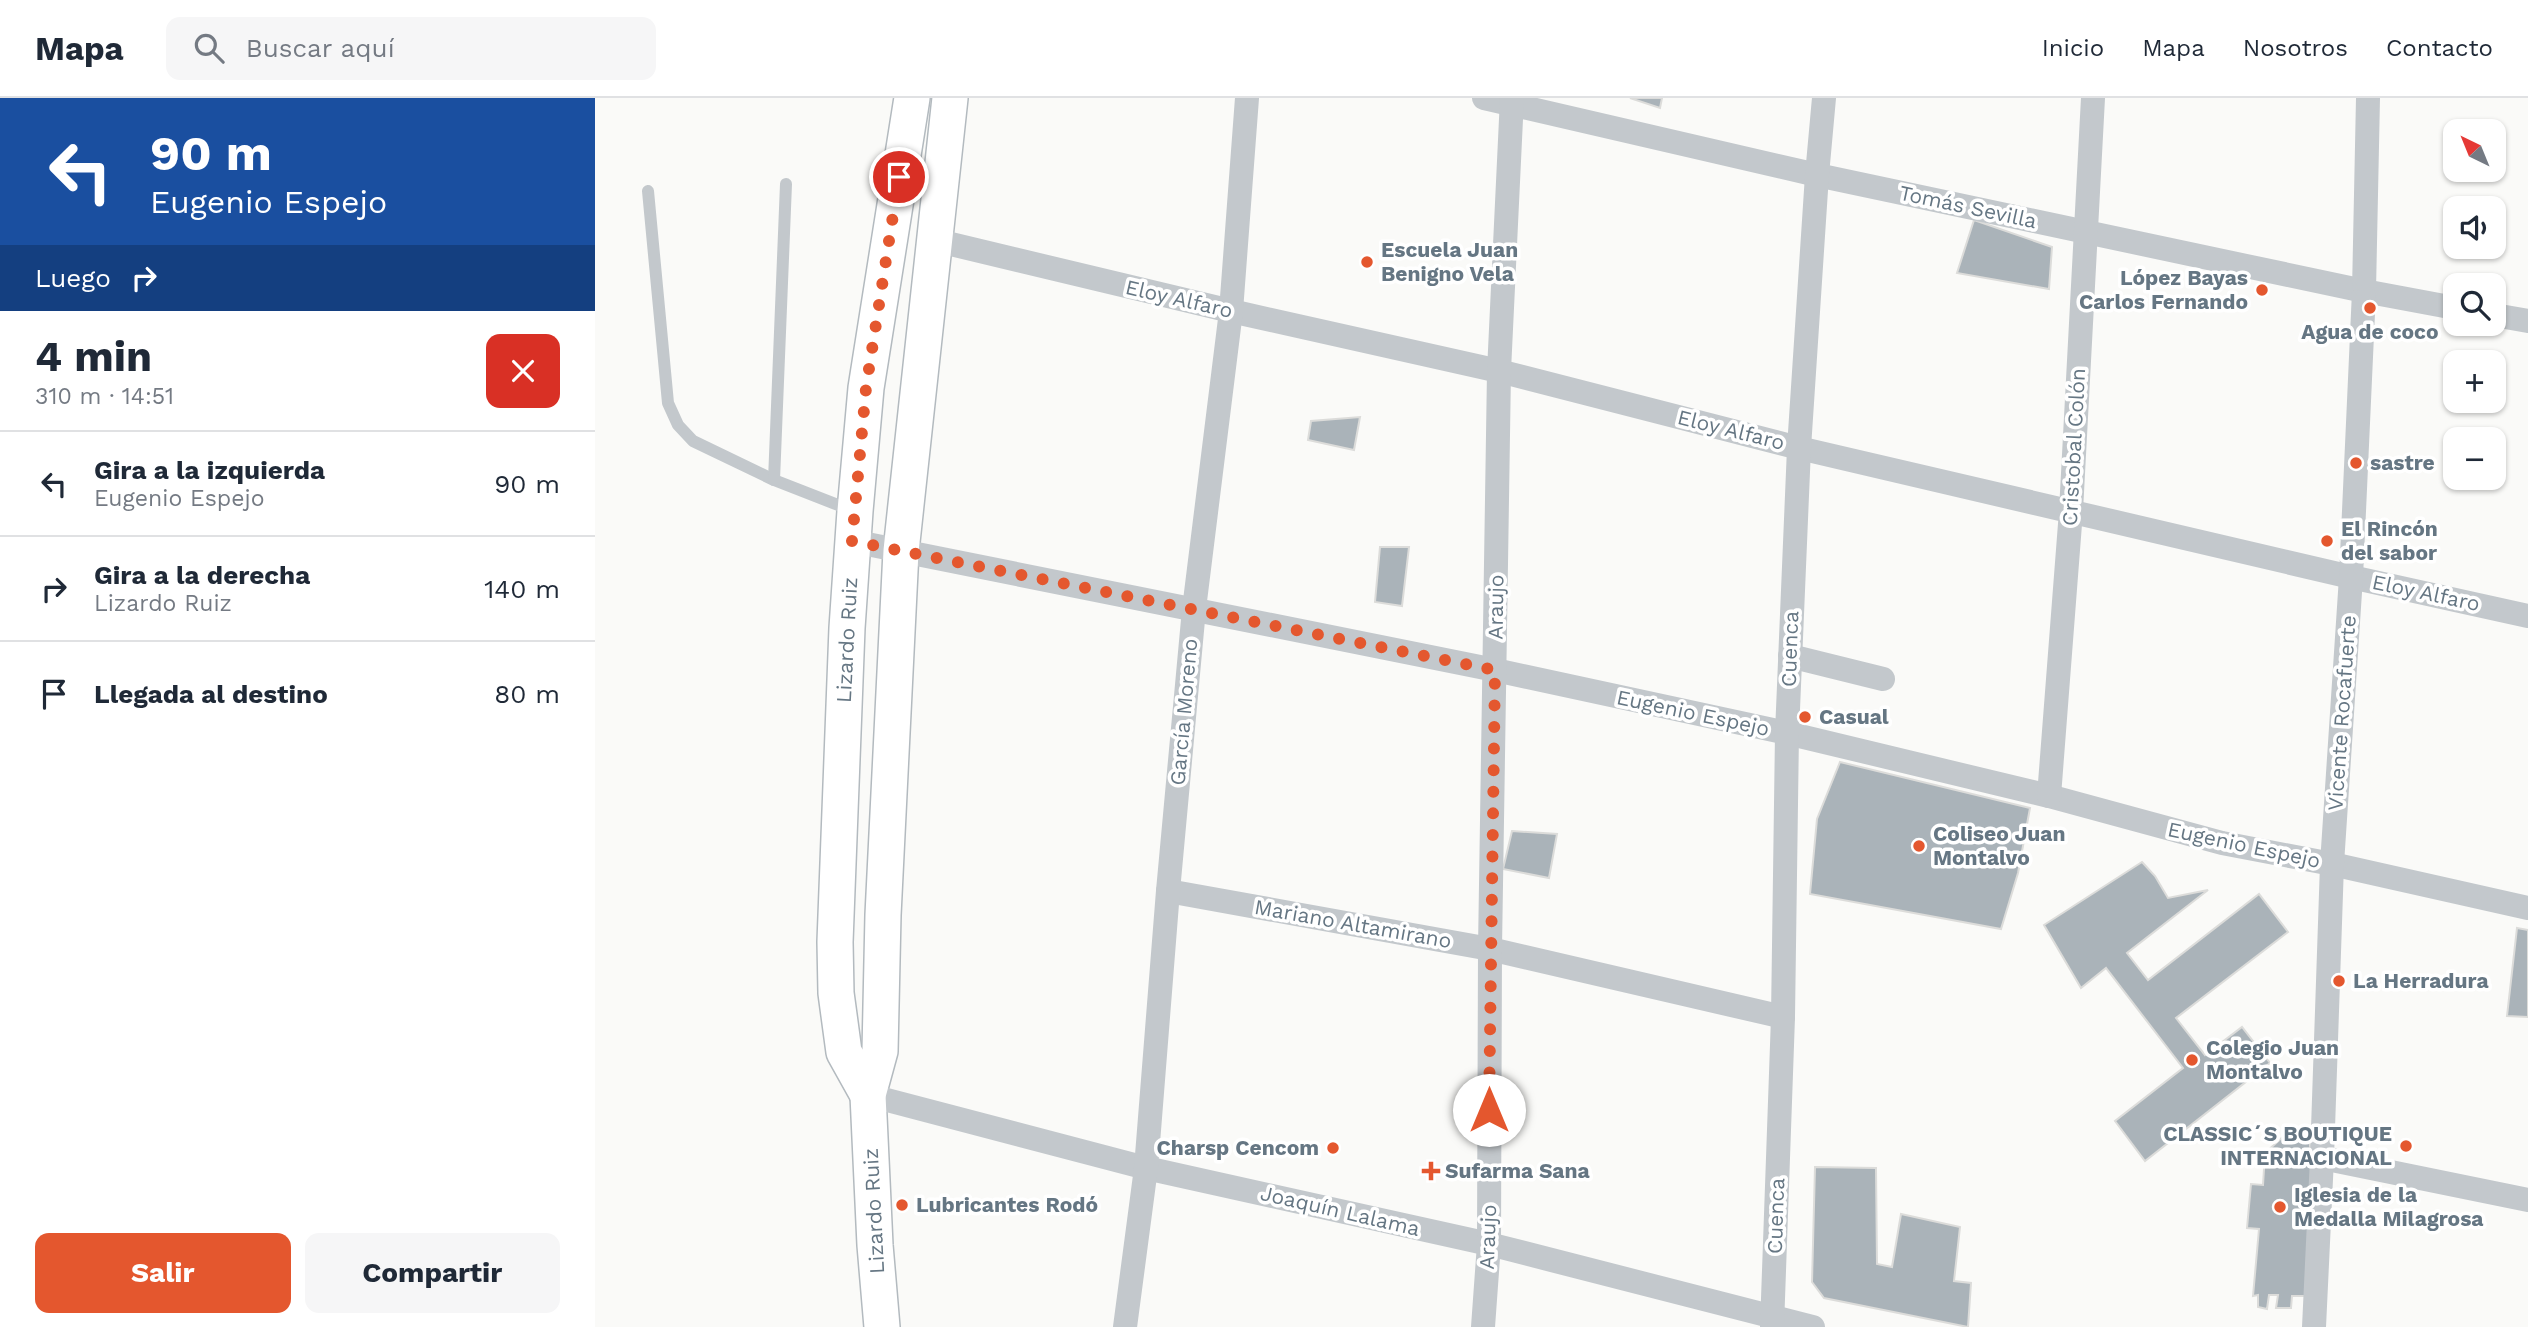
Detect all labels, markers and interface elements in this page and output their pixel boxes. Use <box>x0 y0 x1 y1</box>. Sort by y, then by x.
search box <box>166 17 656 80</box>
text: Mapa <box>35 29 124 68</box>
icon: search <box>190 29 228 67</box>
text: Buscar aquí <box>246 33 395 63</box>
text: Inicio <box>2042 34 2104 62</box>
text: Mapa <box>2142 34 2205 62</box>
text: Nosotros <box>2243 34 2348 62</box>
text: Contacto <box>2386 34 2493 62</box>
north arrow <box>2443 119 2506 182</box>
map controls <box>2443 119 2506 490</box>
text: 90 m <box>150 124 272 182</box>
icon: left <box>35 126 126 217</box>
pin <box>869 147 929 207</box>
icon: arrive <box>880 158 918 196</box>
street label: Tomás Sevilla <box>1897 180 2039 233</box>
text: Eugenio Espejo <box>150 183 387 221</box>
button: sound <box>2443 196 2506 259</box>
place label: Escuela Juan Benigno Vela <box>1381 237 1518 286</box>
marker: Escuela Juan Benigno Vela <box>1359 254 1375 270</box>
icon: right <box>125 259 163 297</box>
text: Luego <box>35 263 111 293</box>
place label: López Bayas Carlos Fernando <box>2079 265 2248 314</box>
button: search <box>2443 273 2506 336</box>
street label: Eloy Alfaro <box>1123 274 1235 323</box>
marker: López Bayas Carlos Fernando <box>2254 282 2270 298</box>
marker: Agua de coco <box>2362 300 2378 316</box>
place label: Agua de coco <box>2301 319 2439 344</box>
text: 4 min <box>35 332 152 381</box>
button: close <box>486 334 560 408</box>
button: + <box>2443 350 2506 413</box>
street label: Cristobal Colón <box>2057 367 2090 527</box>
text: 310 m · 14:51 <box>35 383 174 410</box>
street label: Eloy Alfaro <box>1675 404 1787 455</box>
button: − <box>2443 427 2506 490</box>
place label: sastre <box>2370 450 2435 475</box>
text: Gira a la izquierda <box>94 455 325 485</box>
marker: sastre <box>2348 455 2364 471</box>
icon: left <box>35 465 73 503</box>
text: 90 m <box>494 469 560 499</box>
text: Eugenio Espejo <box>94 485 264 512</box>
place label: El Rincón del sabor <box>2341 516 2438 565</box>
marker: El Rincón del sabor <box>2319 533 2335 549</box>
text: Gira a la derecha <box>94 560 310 590</box>
street label: Eloy Alfaro <box>2370 569 2482 616</box>
icon: right <box>35 570 73 608</box>
text: 140 m <box>484 574 560 604</box>
street label: Araujo <box>1482 574 1509 640</box>
street label: Lizardo Ruiz <box>831 576 862 703</box>
text: Lizardo Ruiz <box>94 590 232 617</box>
street label: Cuenca <box>1776 610 1803 687</box>
street label: Vicente Rocafuerte <box>2322 614 2361 812</box>
street label: García Moreno <box>1165 637 1202 787</box>
icon: arrive <box>35 675 73 713</box>
text: Llegada al destino <box>94 679 328 709</box>
text: 80 m <box>494 679 560 709</box>
street label: Eugenio Espejo <box>1614 684 1772 741</box>
place label: Casual <box>1819 704 1889 729</box>
marker: Casual <box>1797 709 1813 725</box>
street label: Eugenio Espejo <box>2165 816 2323 873</box>
place label: Coliseo Juan Montalvo <box>1933 821 2065 870</box>
marker: Coliseo Juan Montalvo <box>1911 838 1927 854</box>
street label: Mariano Altamirano <box>1253 894 1454 953</box>
place label: La Herradura <box>2353 968 2489 993</box>
marker: La Herradura <box>2331 973 2347 989</box>
place label: Colegio Juan Montalvo <box>2206 1035 2339 1084</box>
marker: Colegio Juan Montalvo <box>2184 1052 2200 1068</box>
position arrow <box>1452 1073 1526 1147</box>
place label: CLASSIC´S BOUTIQUE INTERNACIONAL <box>2163 1121 2392 1170</box>
place label: Charsp Cencom <box>1157 1135 1319 1160</box>
marker: CLASSIC´S BOUTIQUE INTERNACIONAL <box>2398 1138 2414 1154</box>
marker: Charsp Cencom <box>1325 1140 1341 1156</box>
street label: Lizardo Ruiz <box>858 1148 889 1275</box>
place label: Sufarma Sana <box>1445 1158 1591 1183</box>
marker: Sufarma Sana <box>1423 1163 1439 1179</box>
street label: Cuenca <box>1762 1177 1789 1254</box>
street label: Joaquín Lalama <box>1258 1180 1422 1241</box>
place label: Iglesia de la Medalla Milagrosa <box>2294 1182 2484 1231</box>
place label: Lubricantes Rodó <box>916 1192 1098 1217</box>
marker: Lubricantes Rodó <box>894 1197 910 1213</box>
marker: Iglesia de la Medalla Milagrosa <box>2272 1199 2288 1215</box>
street label: Araujo <box>1474 1204 1501 1270</box>
button: Salir <box>35 1233 291 1313</box>
button: Compartir <box>305 1233 560 1313</box>

